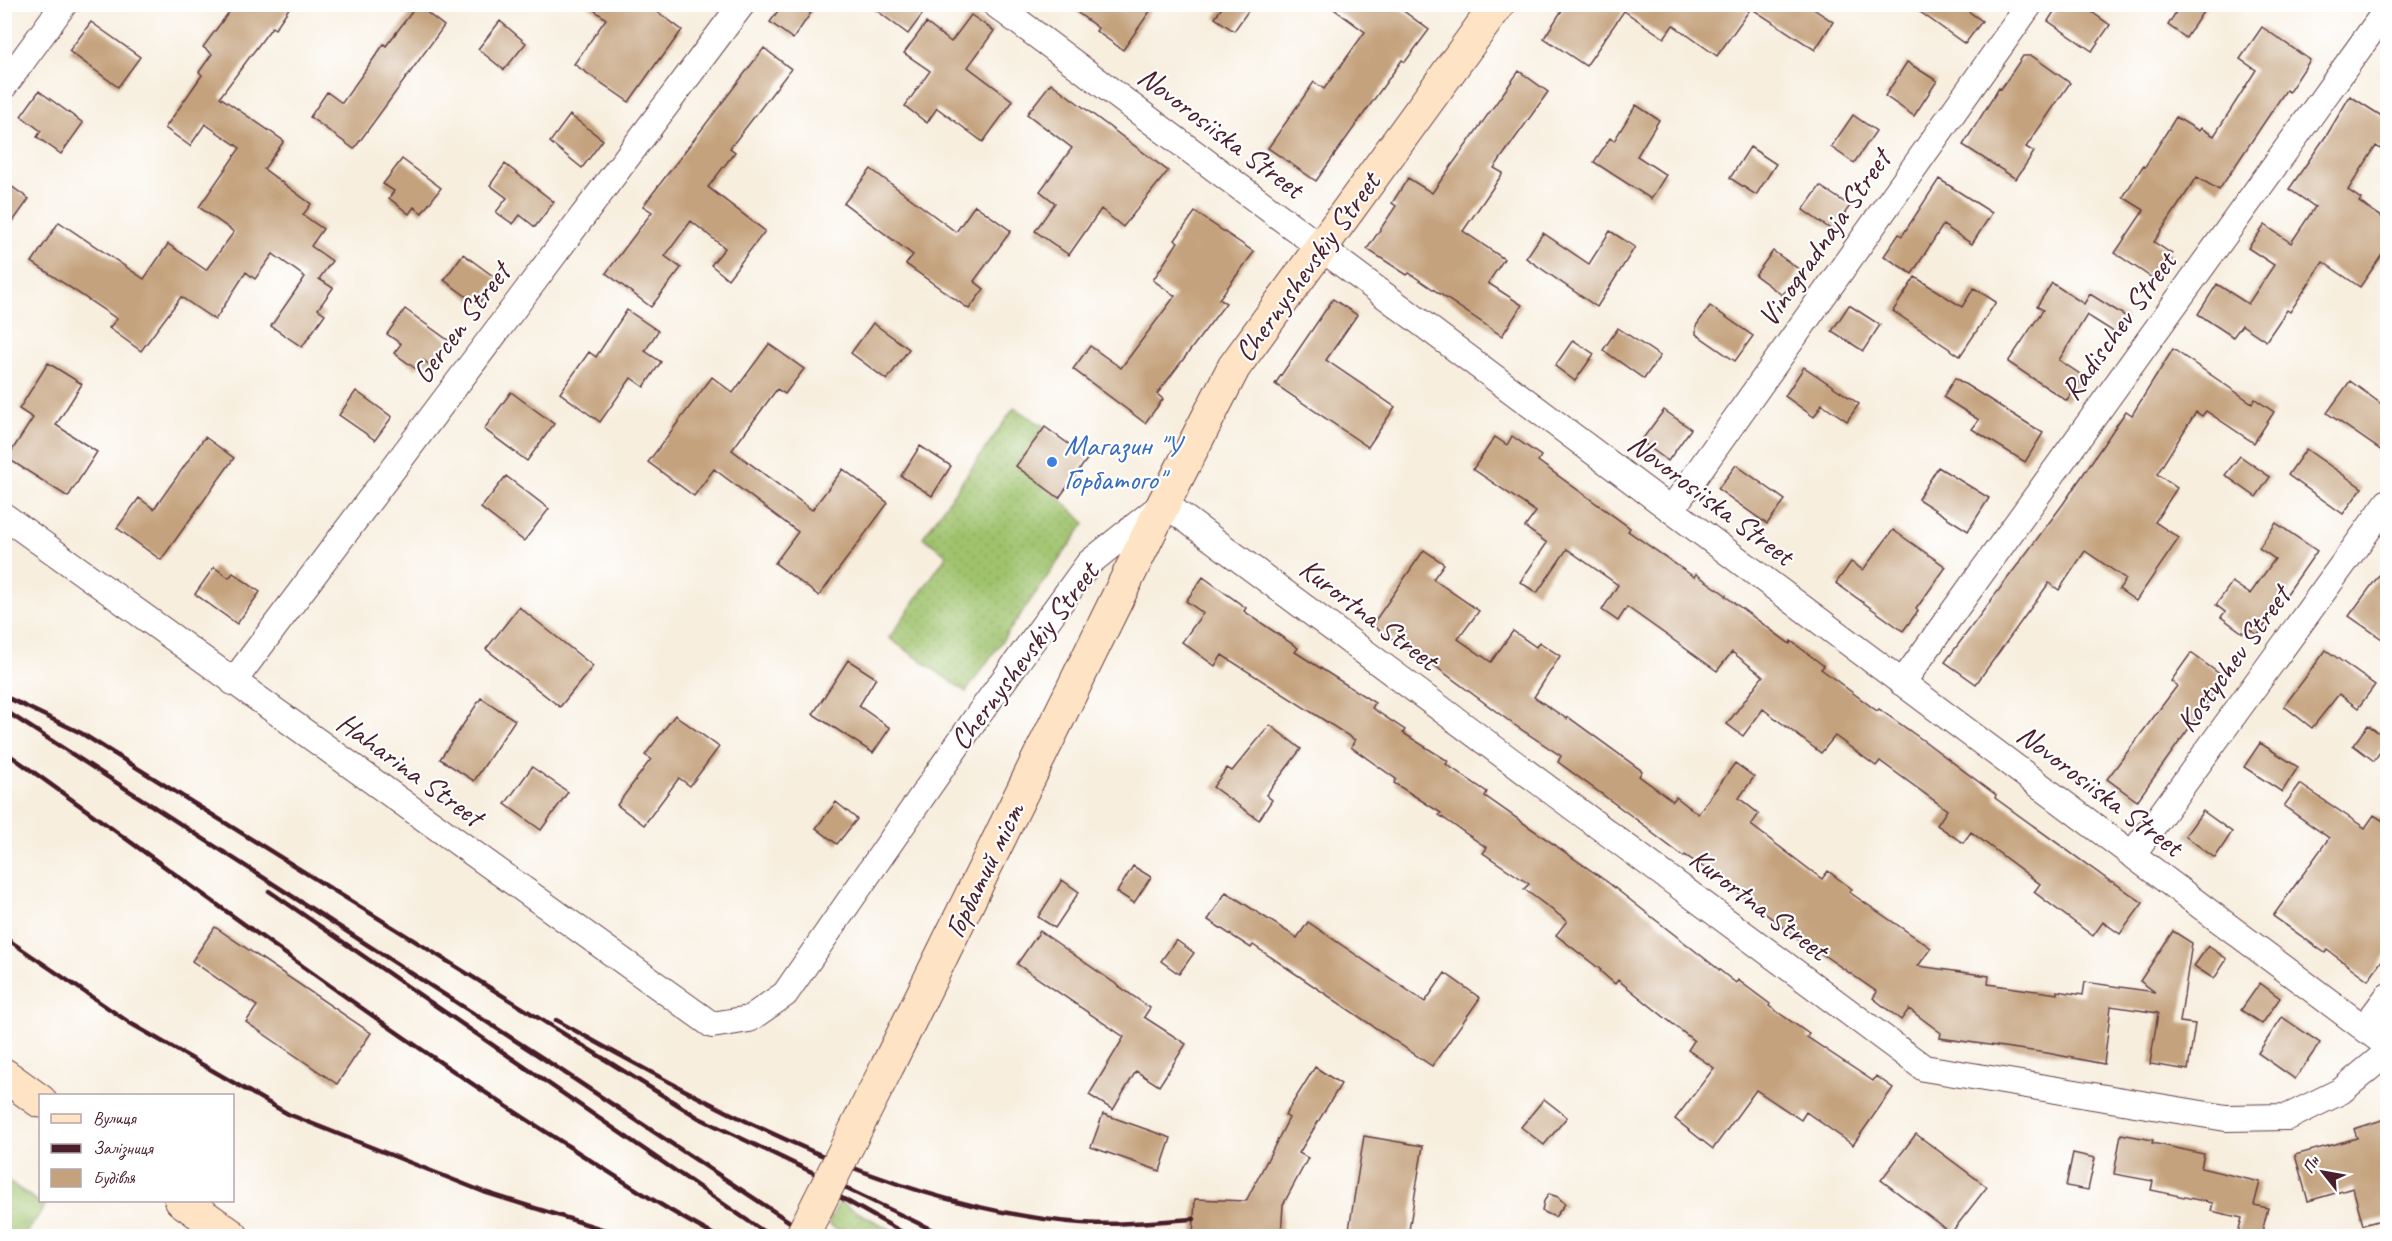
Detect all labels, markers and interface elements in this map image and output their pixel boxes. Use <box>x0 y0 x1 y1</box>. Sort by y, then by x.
street label: Novorosiiska Street <box>1131 57 1314 208</box>
street label: Vinogradnaja Street <box>1749 139 1901 334</box>
street label: Chernyshevskiy Street <box>1226 162 1390 369</box>
street label: Radischev Street <box>2052 242 2186 407</box>
street label: Gercen Street <box>403 252 521 391</box>
street label: Novorosiiska Street <box>1621 424 1804 575</box>
place label: Магазин "У Горбатого" <box>1064 426 1186 498</box>
marker: Магазин "У Горбатого" <box>1045 455 1059 469</box>
street label: Kurortna Street <box>1292 549 1448 680</box>
street label: Chernyshevskiy Street <box>941 552 1109 757</box>
street label: Kostychev Street <box>2167 575 2301 739</box>
street label: Haharina Street <box>329 703 494 837</box>
street label: Novorosiiska Street <box>2010 715 2193 866</box>
street label: Горбатий міст <box>935 795 1034 944</box>
street label: Kurortna Street <box>1682 839 1838 970</box>
legend <box>39 1094 234 1202</box>
text: Вулиця <box>93 1107 137 1129</box>
text: Залізниця <box>93 1137 154 1160</box>
north arrow <box>2293 1142 2353 1202</box>
text: Пн <box>2298 1152 2324 1177</box>
text: Будівля <box>93 1167 136 1189</box>

